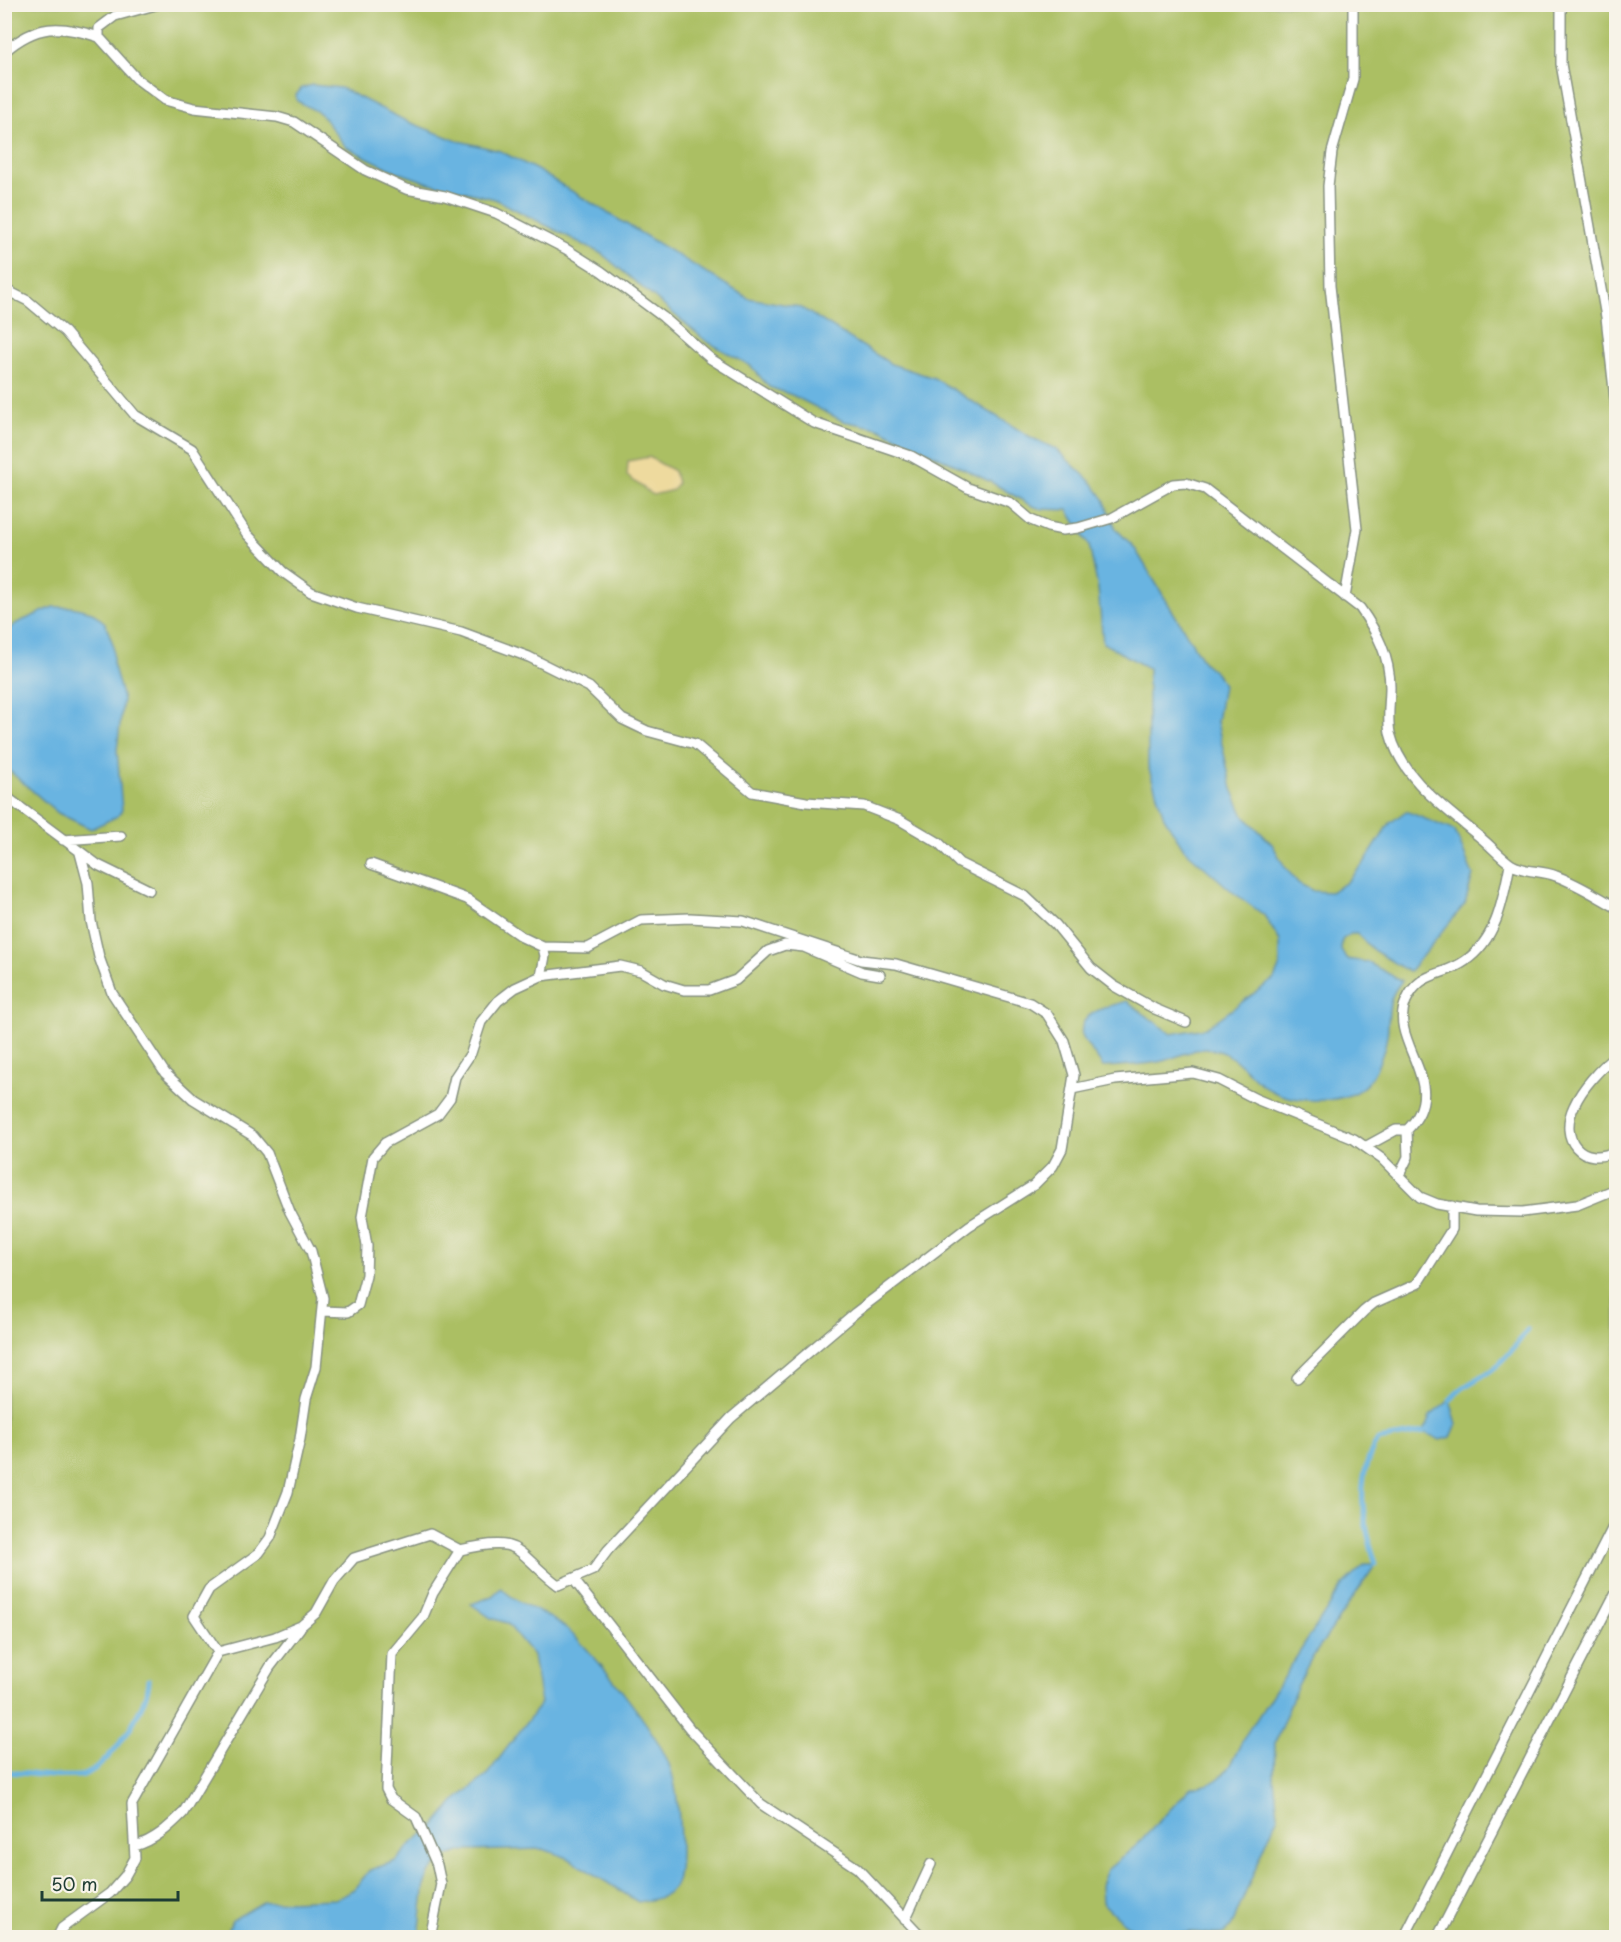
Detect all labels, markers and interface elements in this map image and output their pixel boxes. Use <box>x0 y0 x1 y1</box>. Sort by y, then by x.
scale bar <box>42 1864 178 1902</box>
text: 50 m <box>51 1870 98 1897</box>

